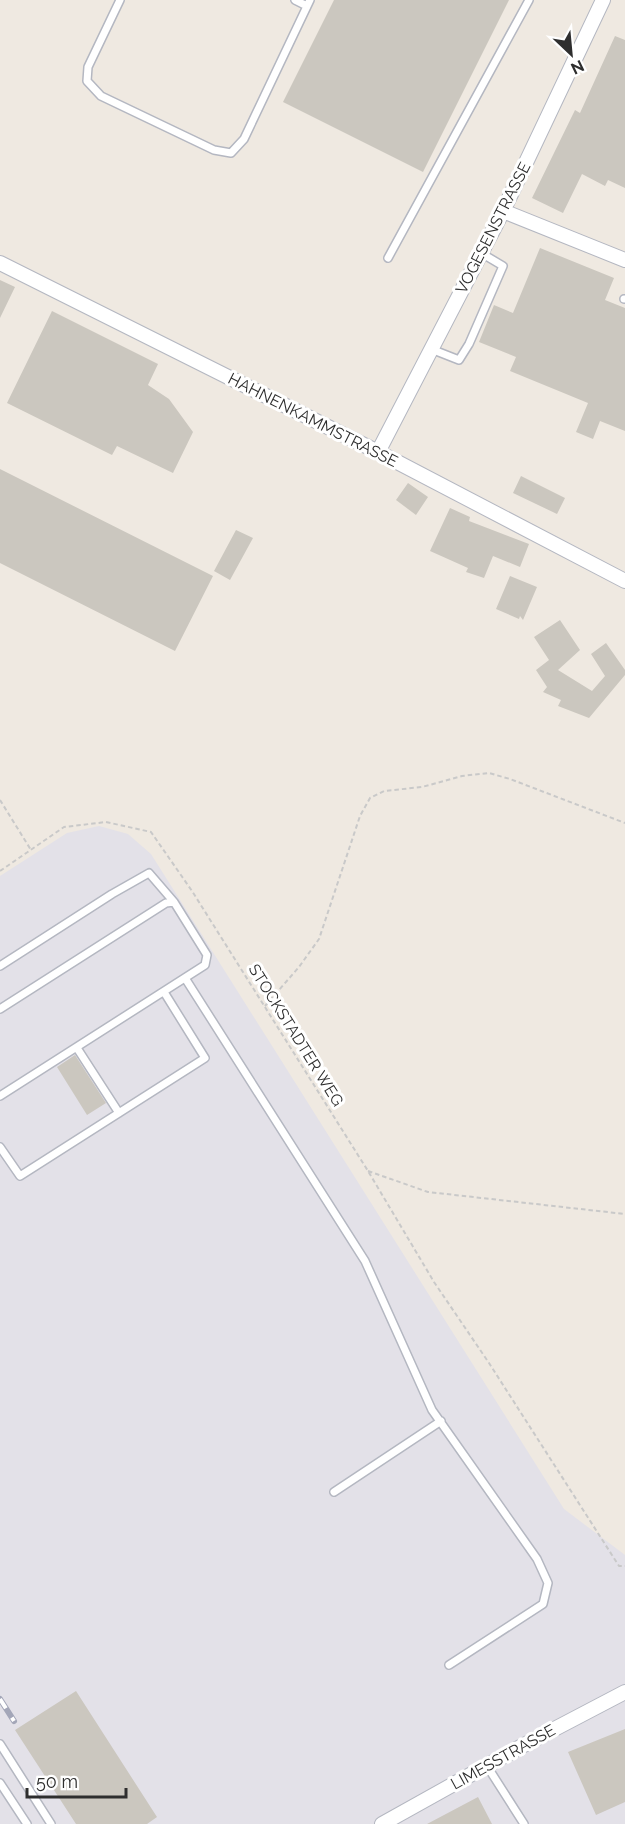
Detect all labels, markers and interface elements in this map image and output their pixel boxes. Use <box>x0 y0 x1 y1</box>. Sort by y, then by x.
north arrow <box>541 24 601 84</box>
text: N <box>568 56 587 78</box>
street label: VOGESENSTRASSE <box>452 159 535 297</box>
street label: HAHNENKAMMSTRASSE <box>225 369 401 471</box>
street label: STOCKSTADTER WEG <box>245 961 347 1109</box>
street label: LIMESSTRASSE <box>447 1720 559 1794</box>
scale bar <box>27 1761 126 1799</box>
text: 50 m <box>36 1771 78 1792</box>

